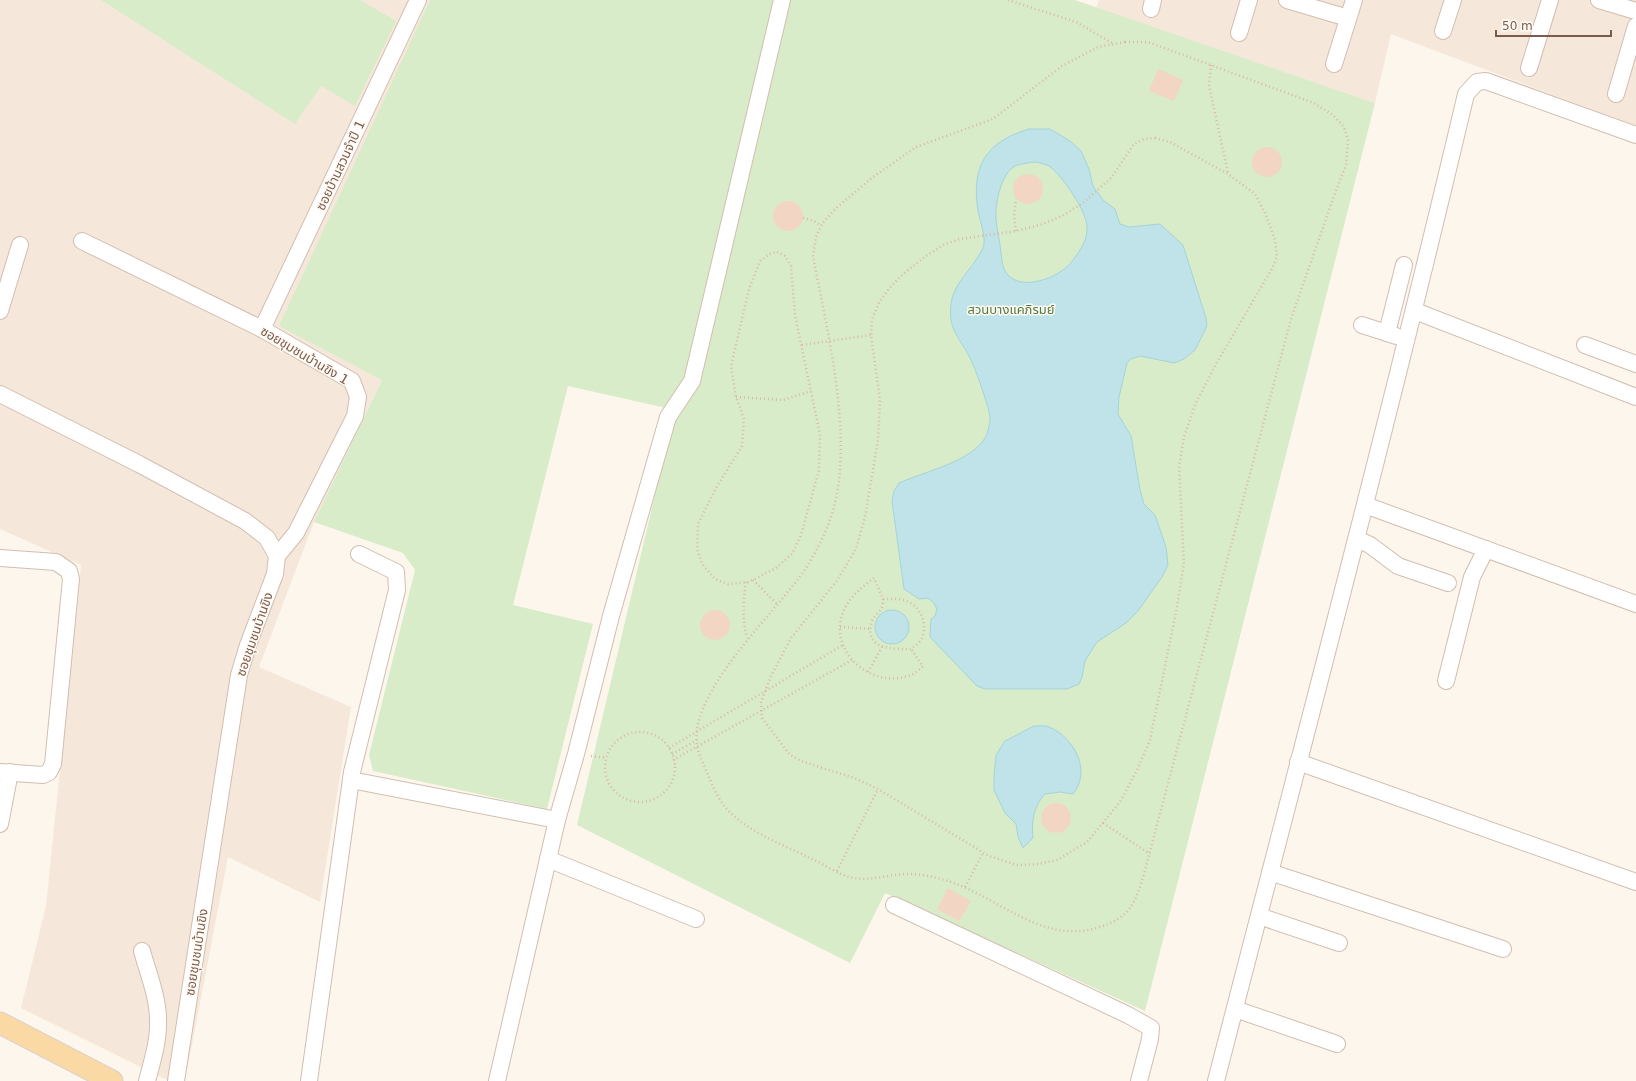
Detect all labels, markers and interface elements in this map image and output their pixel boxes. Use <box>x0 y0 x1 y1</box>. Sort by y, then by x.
scale bar <box>1496 12 1611 38</box>
text: 50 m <box>1502 19 1533 33</box>
street label: ซอยบ้านสวนจำปี 1 <box>313 118 368 213</box>
park label: สวนบางแคภิรมย์ <box>967 302 1055 317</box>
street label: ซอยชุมชนบ้านขิง 1 <box>258 323 352 388</box>
street label: ซอยชุมชนบ้านขิง <box>233 590 276 678</box>
street label: ซอยชุมชนบ้านขิง <box>182 908 211 997</box>

